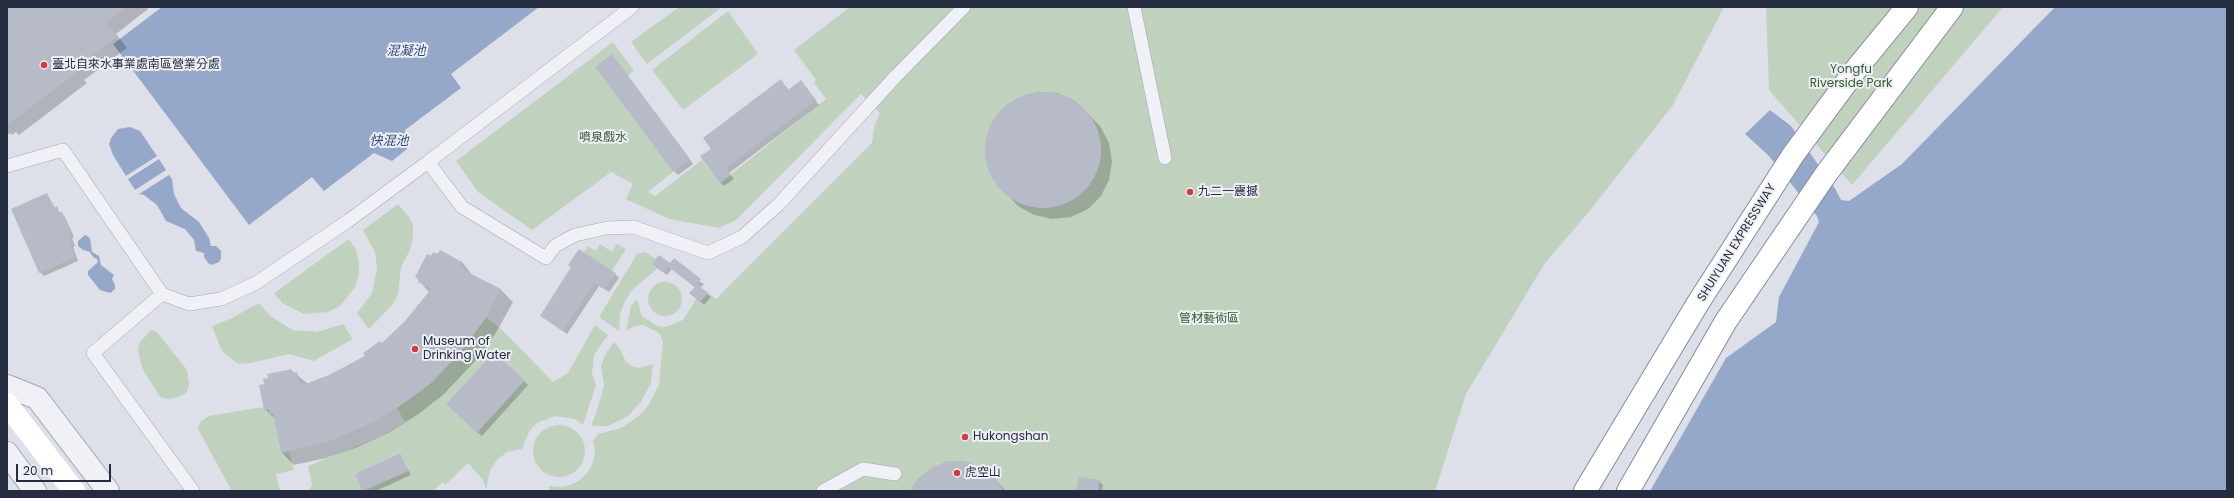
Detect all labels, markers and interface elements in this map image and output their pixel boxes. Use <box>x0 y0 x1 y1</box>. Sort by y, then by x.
water label: 混凝池 <box>387 44 425 60</box>
place label: 臺北自來水事業處南區營業分處 <box>52 58 220 72</box>
marker: 臺北自來水事業處南區營業分處 <box>39 60 49 70</box>
park label: Yongfu Riverside Park <box>1810 63 1892 91</box>
park label: 噴泉戲水 <box>579 131 627 145</box>
water label: 快混池 <box>370 134 408 150</box>
street label: SHUIYUAN EXPRESSWAY <box>1695 181 1779 305</box>
place label: 九二一震撼 <box>1198 185 1258 199</box>
marker: 九二一震撼 <box>1185 187 1195 197</box>
park label: 管材藝術區 <box>1179 312 1239 326</box>
place label: Museum of Drinking Water <box>423 335 511 363</box>
marker: Museum of Drinking Water <box>410 344 420 354</box>
place label: Hukongshan <box>973 430 1048 444</box>
marker: Hukongshan <box>960 432 970 442</box>
scale bar <box>18 456 113 482</box>
text: 20 m <box>23 462 53 479</box>
place label: 虎空山 <box>965 466 1001 480</box>
marker: 虎空山 <box>952 468 962 478</box>

